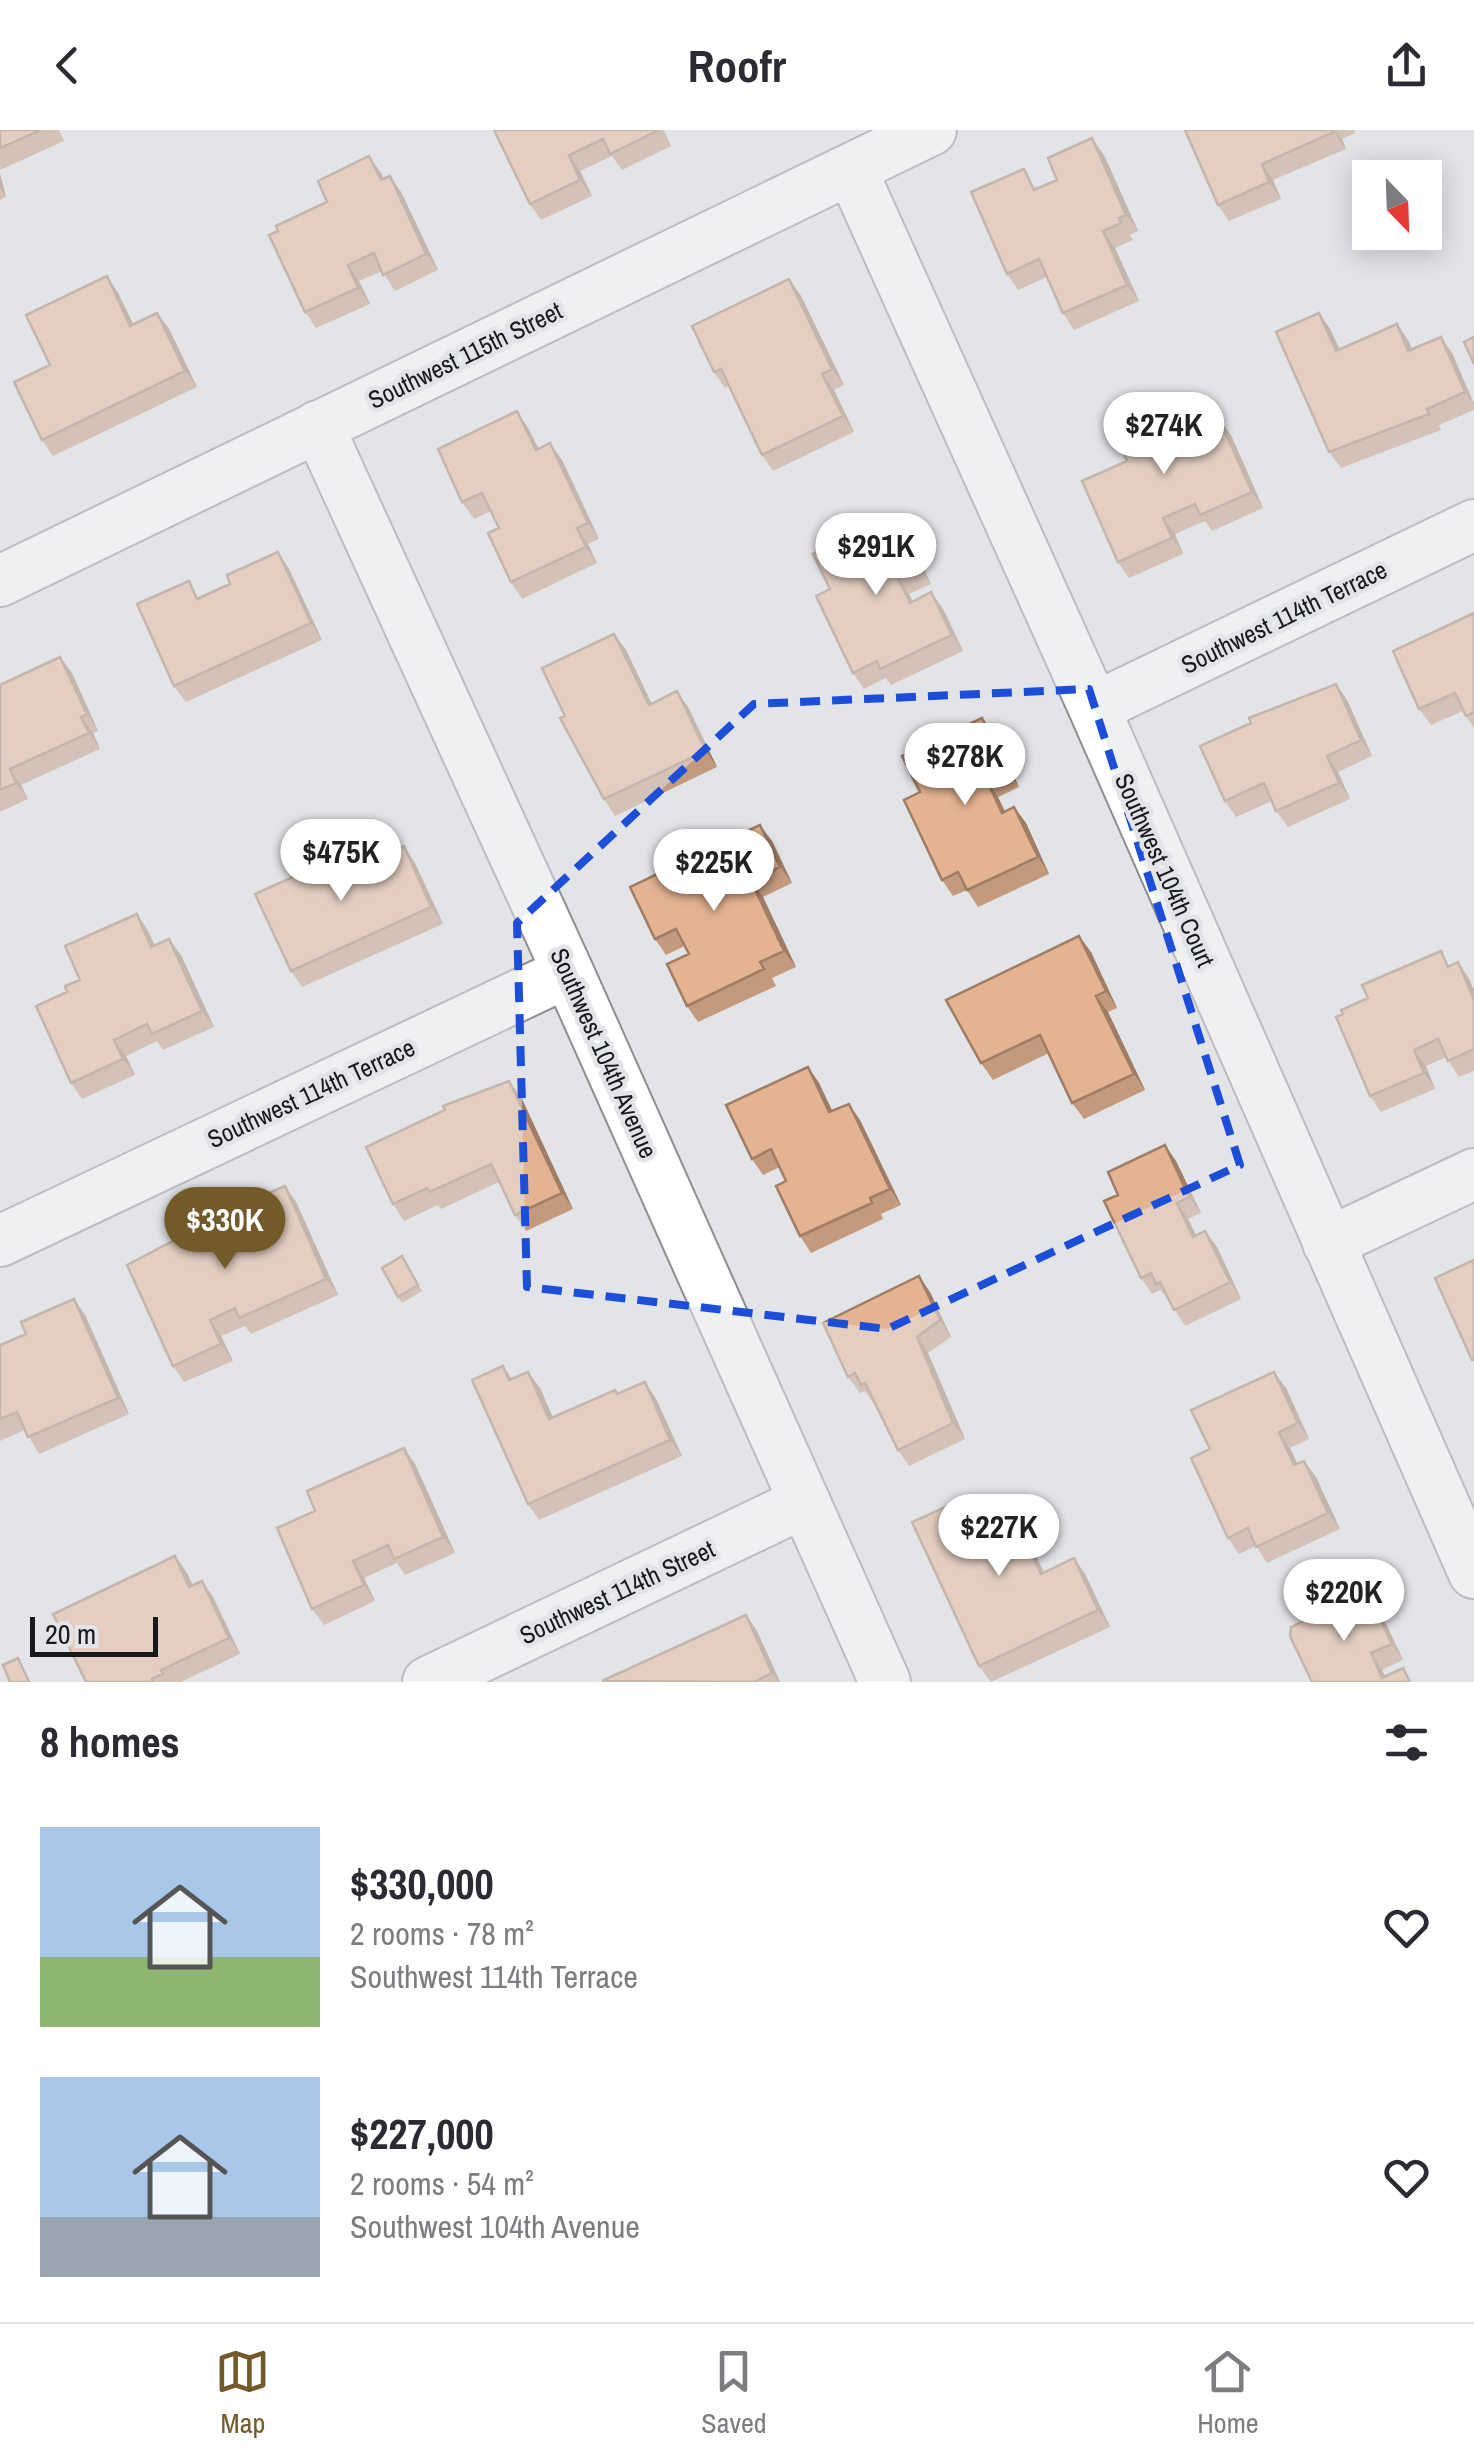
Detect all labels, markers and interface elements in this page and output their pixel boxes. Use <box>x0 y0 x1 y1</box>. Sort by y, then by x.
text: Roofr <box>688 35 786 96</box>
icon: back <box>40 38 95 93</box>
icon: share <box>1379 38 1434 93</box>
north arrow <box>1352 160 1442 250</box>
map controls <box>1352 160 1442 250</box>
street label: Southwest 115th Street <box>362 293 568 417</box>
pin: $274K <box>1094 392 1234 477</box>
text: $274K <box>1125 403 1203 446</box>
pin: $291K <box>806 513 946 598</box>
text: $291K <box>837 524 915 567</box>
street label: Southwest 114th Terrace <box>1175 552 1393 682</box>
pin: $278K <box>895 723 1035 808</box>
text: $278K <box>926 734 1004 777</box>
street label: Southwest 104th Court <box>1107 768 1223 972</box>
pin: $475K <box>271 819 411 904</box>
pin: $225K <box>644 829 784 914</box>
text: $475K <box>302 830 380 873</box>
text: $225K <box>675 840 753 883</box>
street label: Southwest 104th Avenue <box>542 943 666 1163</box>
street label: Southwest 114th Terrace <box>202 1030 420 1156</box>
pin: $330K <box>155 1187 295 1272</box>
text: $330K <box>186 1198 264 1241</box>
pin: $227K <box>929 1494 1069 1579</box>
text: $227K <box>960 1505 1038 1548</box>
street label: Southwest 114th Street <box>514 1532 720 1652</box>
pin: $220K <box>1274 1559 1414 1644</box>
text: $220K <box>1305 1570 1383 1613</box>
scale bar <box>30 1612 158 1656</box>
text: 20 m <box>45 1615 96 1653</box>
text: 8 homes <box>40 1714 180 1770</box>
icon: filters <box>1379 1715 1434 1770</box>
text: $330,000 <box>350 1856 494 1912</box>
icon: home <box>120 1867 240 1987</box>
icon: heart <box>1379 1900 1434 1955</box>
text: 2 rooms · 78 m² <box>350 1912 534 1955</box>
text: Southwest 114th Terrace <box>350 1955 638 1998</box>
text: $227,000 <box>350 2106 494 2162</box>
icon: home <box>120 2117 240 2237</box>
icon: heart <box>1379 2150 1434 2205</box>
text: 2 rooms · 54 m² <box>350 2162 534 2205</box>
text: Southwest 104th Avenue <box>350 2205 640 2248</box>
tab: Map <box>215 2344 270 2442</box>
tab: Saved <box>701 2344 766 2442</box>
tab: Home <box>1197 2344 1259 2442</box>

